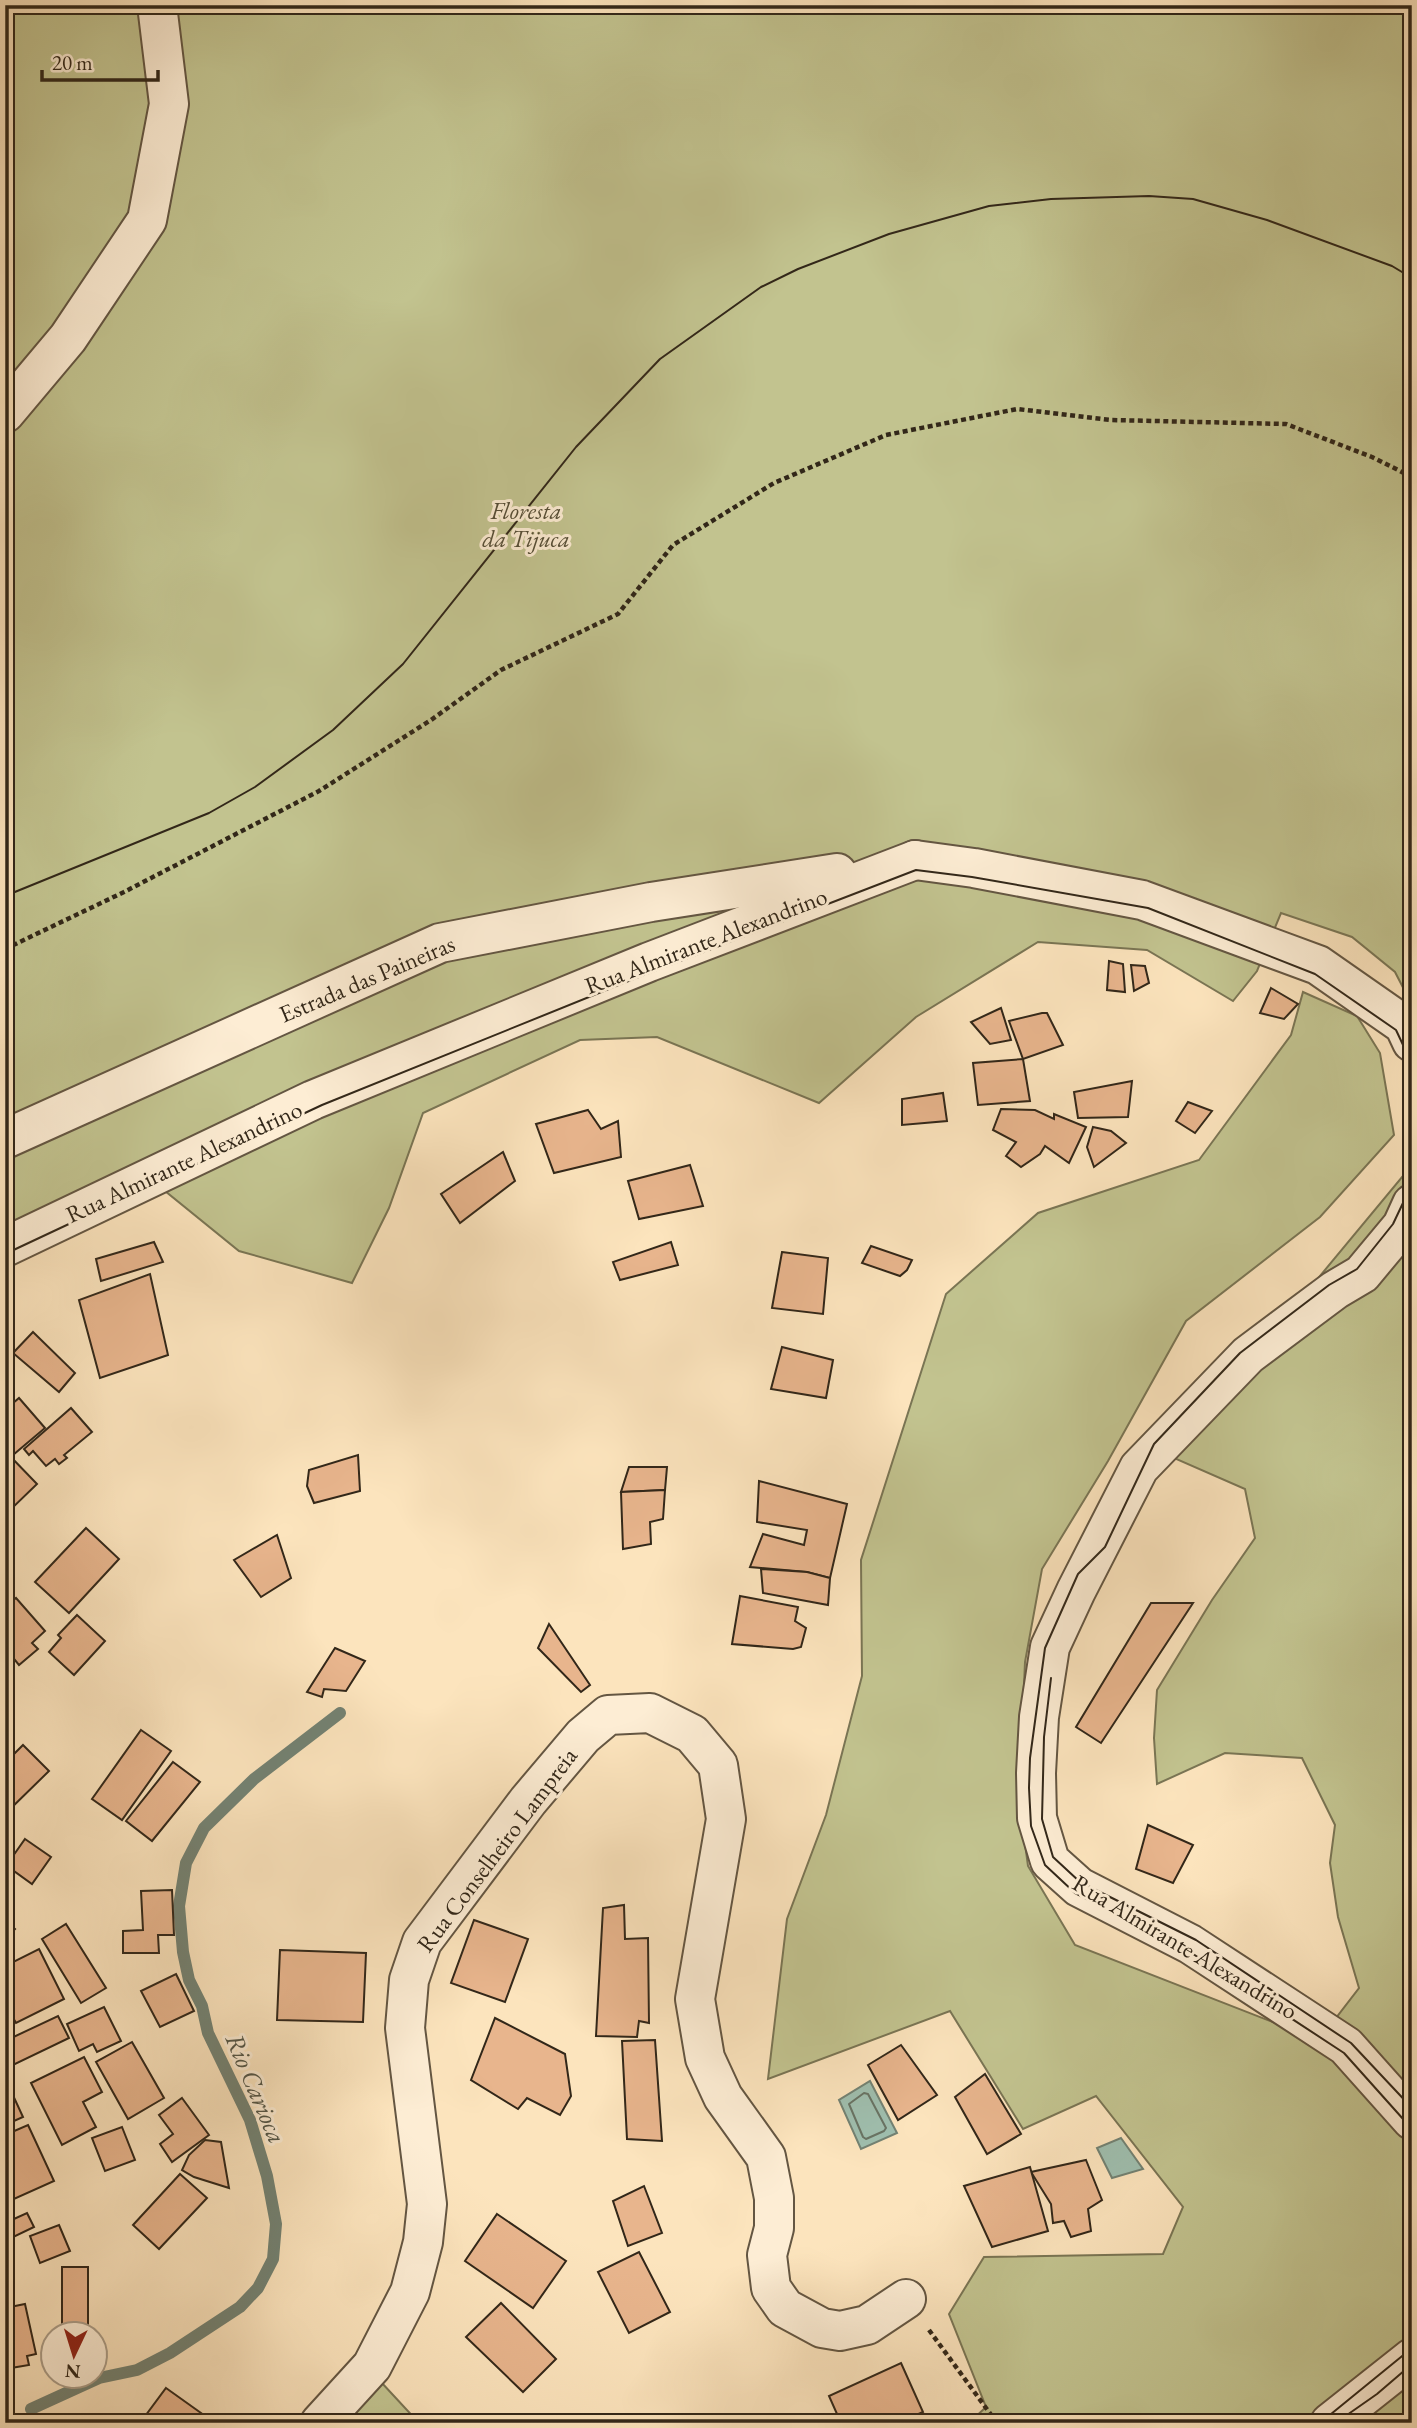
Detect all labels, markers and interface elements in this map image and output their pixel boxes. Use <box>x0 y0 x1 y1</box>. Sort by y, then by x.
scale bar <box>42 38 158 82</box>
text: 20 m <box>52 49 93 76</box>
park label: Floresta da Tijuca <box>482 495 570 554</box>
street label: Rua Almirante Alexandrino <box>580 880 832 1001</box>
street label: Estrada das Paineiras <box>274 928 459 1030</box>
street label: Rua Almirante Alexandrino <box>61 1093 307 1230</box>
street label: Rua Conselheiro Lampreia <box>409 1741 584 1958</box>
street label: Rua Almirante Alexandrino <box>1067 1867 1304 2026</box>
water label: Rio Carioca <box>218 2028 294 2148</box>
north arrow <box>38 2320 108 2390</box>
text: N <box>64 2358 81 2384</box>

